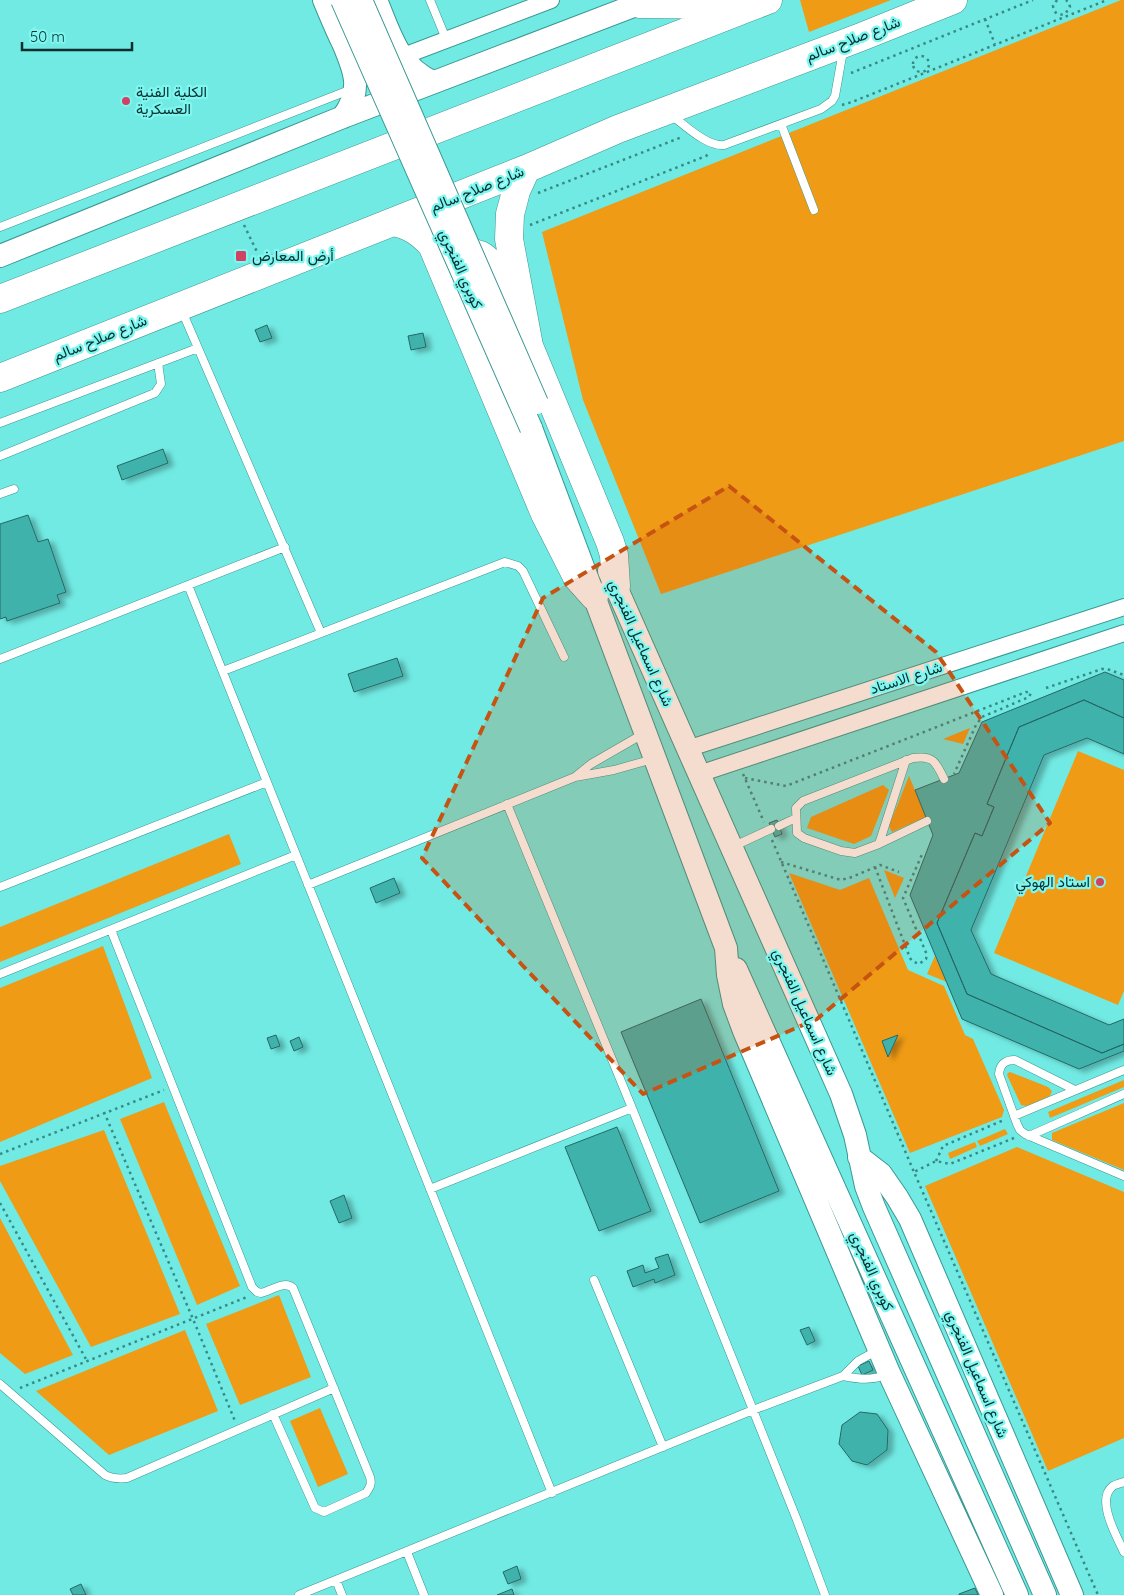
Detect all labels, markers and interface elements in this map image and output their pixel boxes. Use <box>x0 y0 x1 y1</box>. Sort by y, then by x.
street label: شارع صلاح سالم <box>803 12 904 67</box>
scale bar <box>22 20 132 52</box>
text: 50 m <box>30 27 65 46</box>
place label: الكلية الفنية العسكرية <box>136 82 207 118</box>
marker: الكلية الفنية العسكرية <box>120 95 132 107</box>
street label: شارع صلاح سالم <box>427 161 527 218</box>
street label: كوبري الفنجري <box>432 226 488 313</box>
place label: أرض المعارض <box>252 246 334 266</box>
marker: أرض المعارض <box>234 249 248 263</box>
street label: شارع صلاح سالم <box>50 310 150 367</box>
street label: شارع اسماعيل الفنجري <box>601 576 678 711</box>
street label: شارع الاستاد <box>867 657 945 700</box>
place label: استاد الهوكي <box>1015 872 1090 895</box>
marker: استاد الهوكي <box>1094 876 1106 888</box>
street label: شارع اسماعيل الفنجري <box>765 945 842 1080</box>
street label: كوبري الفنجري <box>843 1228 899 1315</box>
street label: شارع اسماعيل الفنجري <box>938 1307 1013 1442</box>

